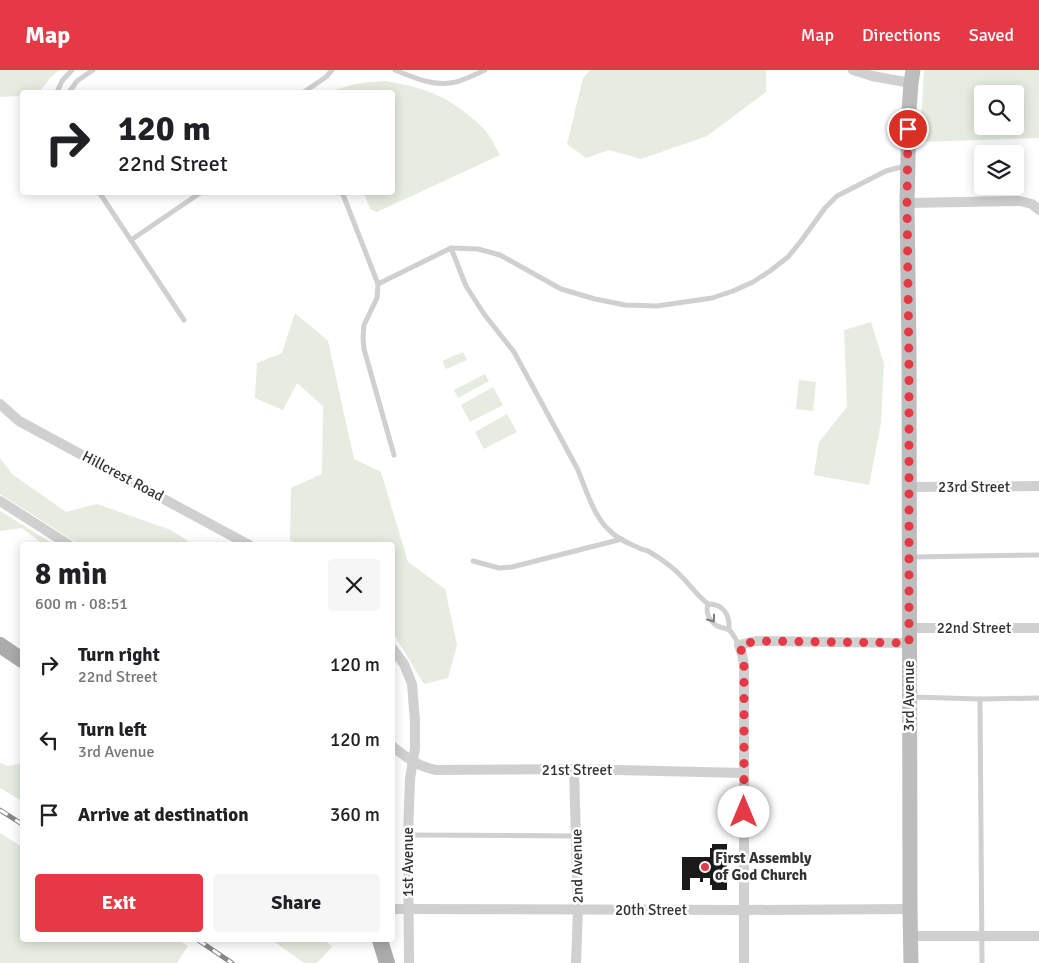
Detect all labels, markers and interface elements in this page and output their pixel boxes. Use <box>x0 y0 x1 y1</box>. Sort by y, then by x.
text: Map <box>25 20 70 50</box>
text: Map <box>801 24 834 46</box>
text: Directions <box>862 24 941 46</box>
text: Saved <box>969 24 1014 46</box>
map controls <box>974 85 1024 195</box>
button: search <box>974 85 1024 135</box>
text: 120 m <box>118 107 211 150</box>
pin <box>887 108 929 150</box>
icon: right <box>35 110 100 175</box>
icon: arrive <box>894 115 922 143</box>
button: layers <box>974 145 1024 195</box>
text: 22nd Street <box>118 150 228 177</box>
street label: Hillcrest Road <box>79 447 167 505</box>
street label: 23rd Street <box>938 478 1010 496</box>
text: 8 min <box>35 556 107 593</box>
button: close <box>328 559 380 611</box>
text: 600 m · 08:51 <box>35 594 128 614</box>
one-way arrow <box>706 613 715 623</box>
street label: 22nd Street <box>937 619 1011 637</box>
text: Turn right <box>78 643 160 667</box>
icon: right <box>35 651 63 679</box>
text: 120 m <box>330 653 380 677</box>
street label: 3rd Avenue <box>900 660 918 732</box>
text: 22nd Street <box>78 667 158 687</box>
text: Turn left <box>78 718 147 742</box>
icon: left <box>35 726 63 754</box>
text: 120 m <box>330 728 380 752</box>
text: 3rd Avenue <box>78 742 154 762</box>
street label: 21st Street <box>542 761 612 779</box>
position arrow <box>717 785 769 837</box>
icon: arrive <box>35 801 63 829</box>
text: Arrive at destination <box>78 803 249 827</box>
text: 360 m <box>330 803 380 827</box>
street label: 1st Avenue <box>399 827 417 897</box>
street label: 2nd Avenue <box>567 829 587 903</box>
place label: First Assembly of God Church <box>715 849 812 884</box>
marker: First Assembly of God Church <box>699 861 711 873</box>
button: Exit <box>35 874 203 932</box>
button: Share <box>213 874 380 932</box>
street label: 20th Street <box>615 901 687 919</box>

